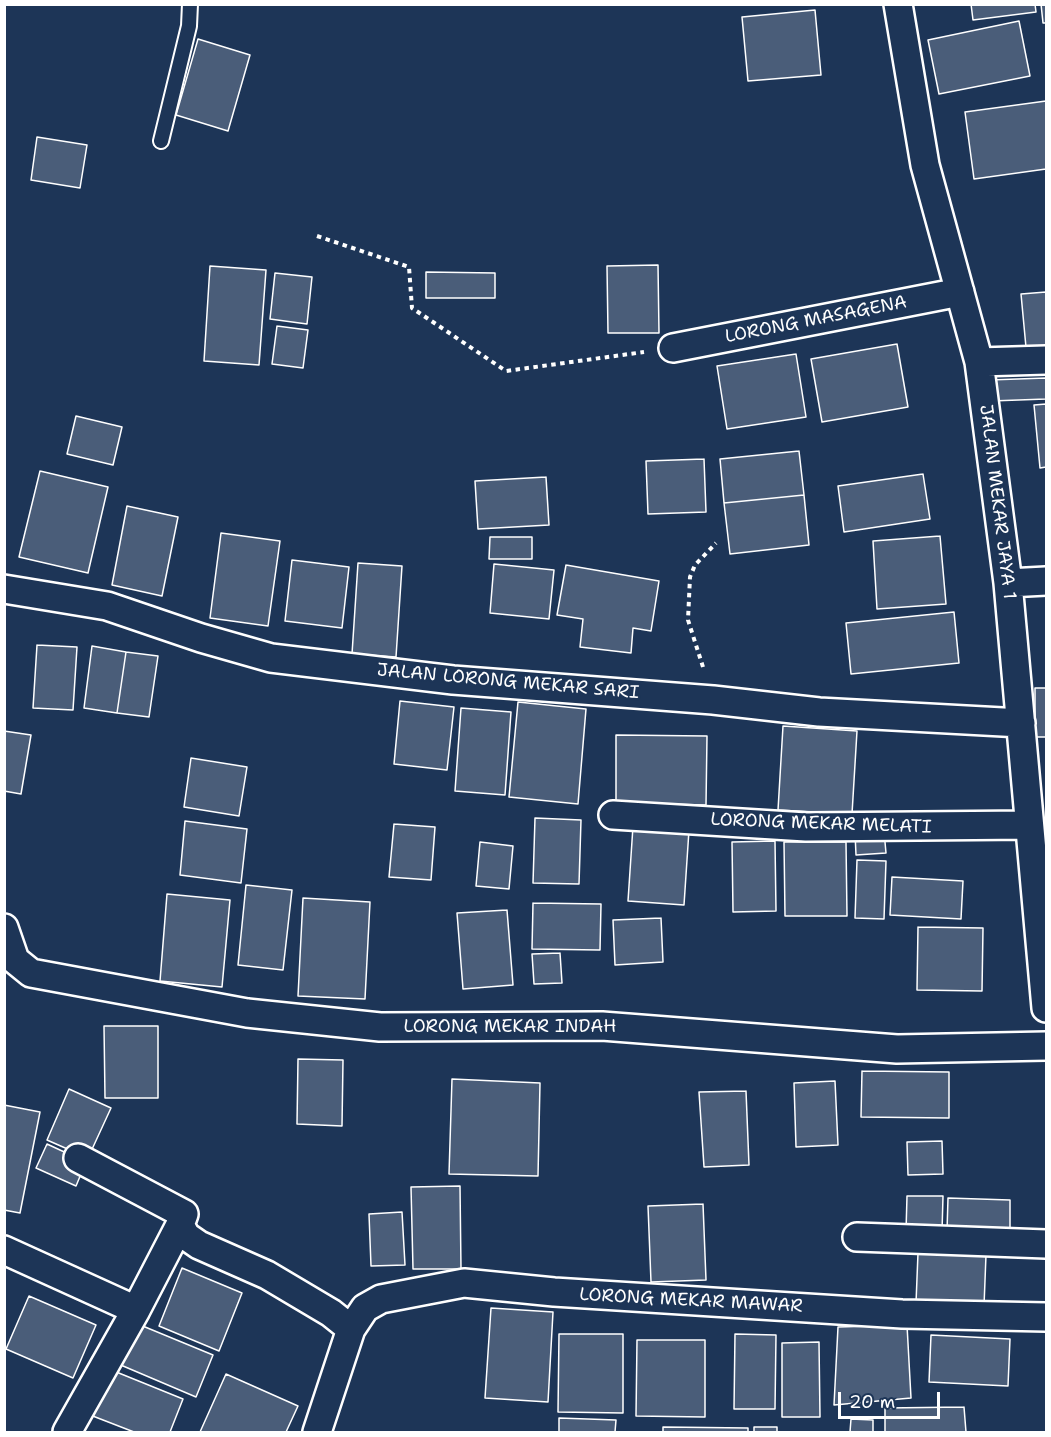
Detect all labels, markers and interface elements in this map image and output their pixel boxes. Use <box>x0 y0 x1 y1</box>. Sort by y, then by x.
street label: LORONG MASAGENA <box>723 292 909 348</box>
street label: JALAN MEKAR JAYA 1 <box>974 403 1020 601</box>
street label: JALAN LORONG MEKAR SARI <box>376 660 640 704</box>
street label: LORONG MEKAR MELATI <box>710 809 932 839</box>
street label: LORONG MEKAR INDAH <box>403 1016 617 1038</box>
street label: LORONG MEKAR MAWAR <box>579 1284 803 1318</box>
scale bar <box>841 1380 943 1418</box>
text: 20 m <box>849 1390 895 1414</box>

